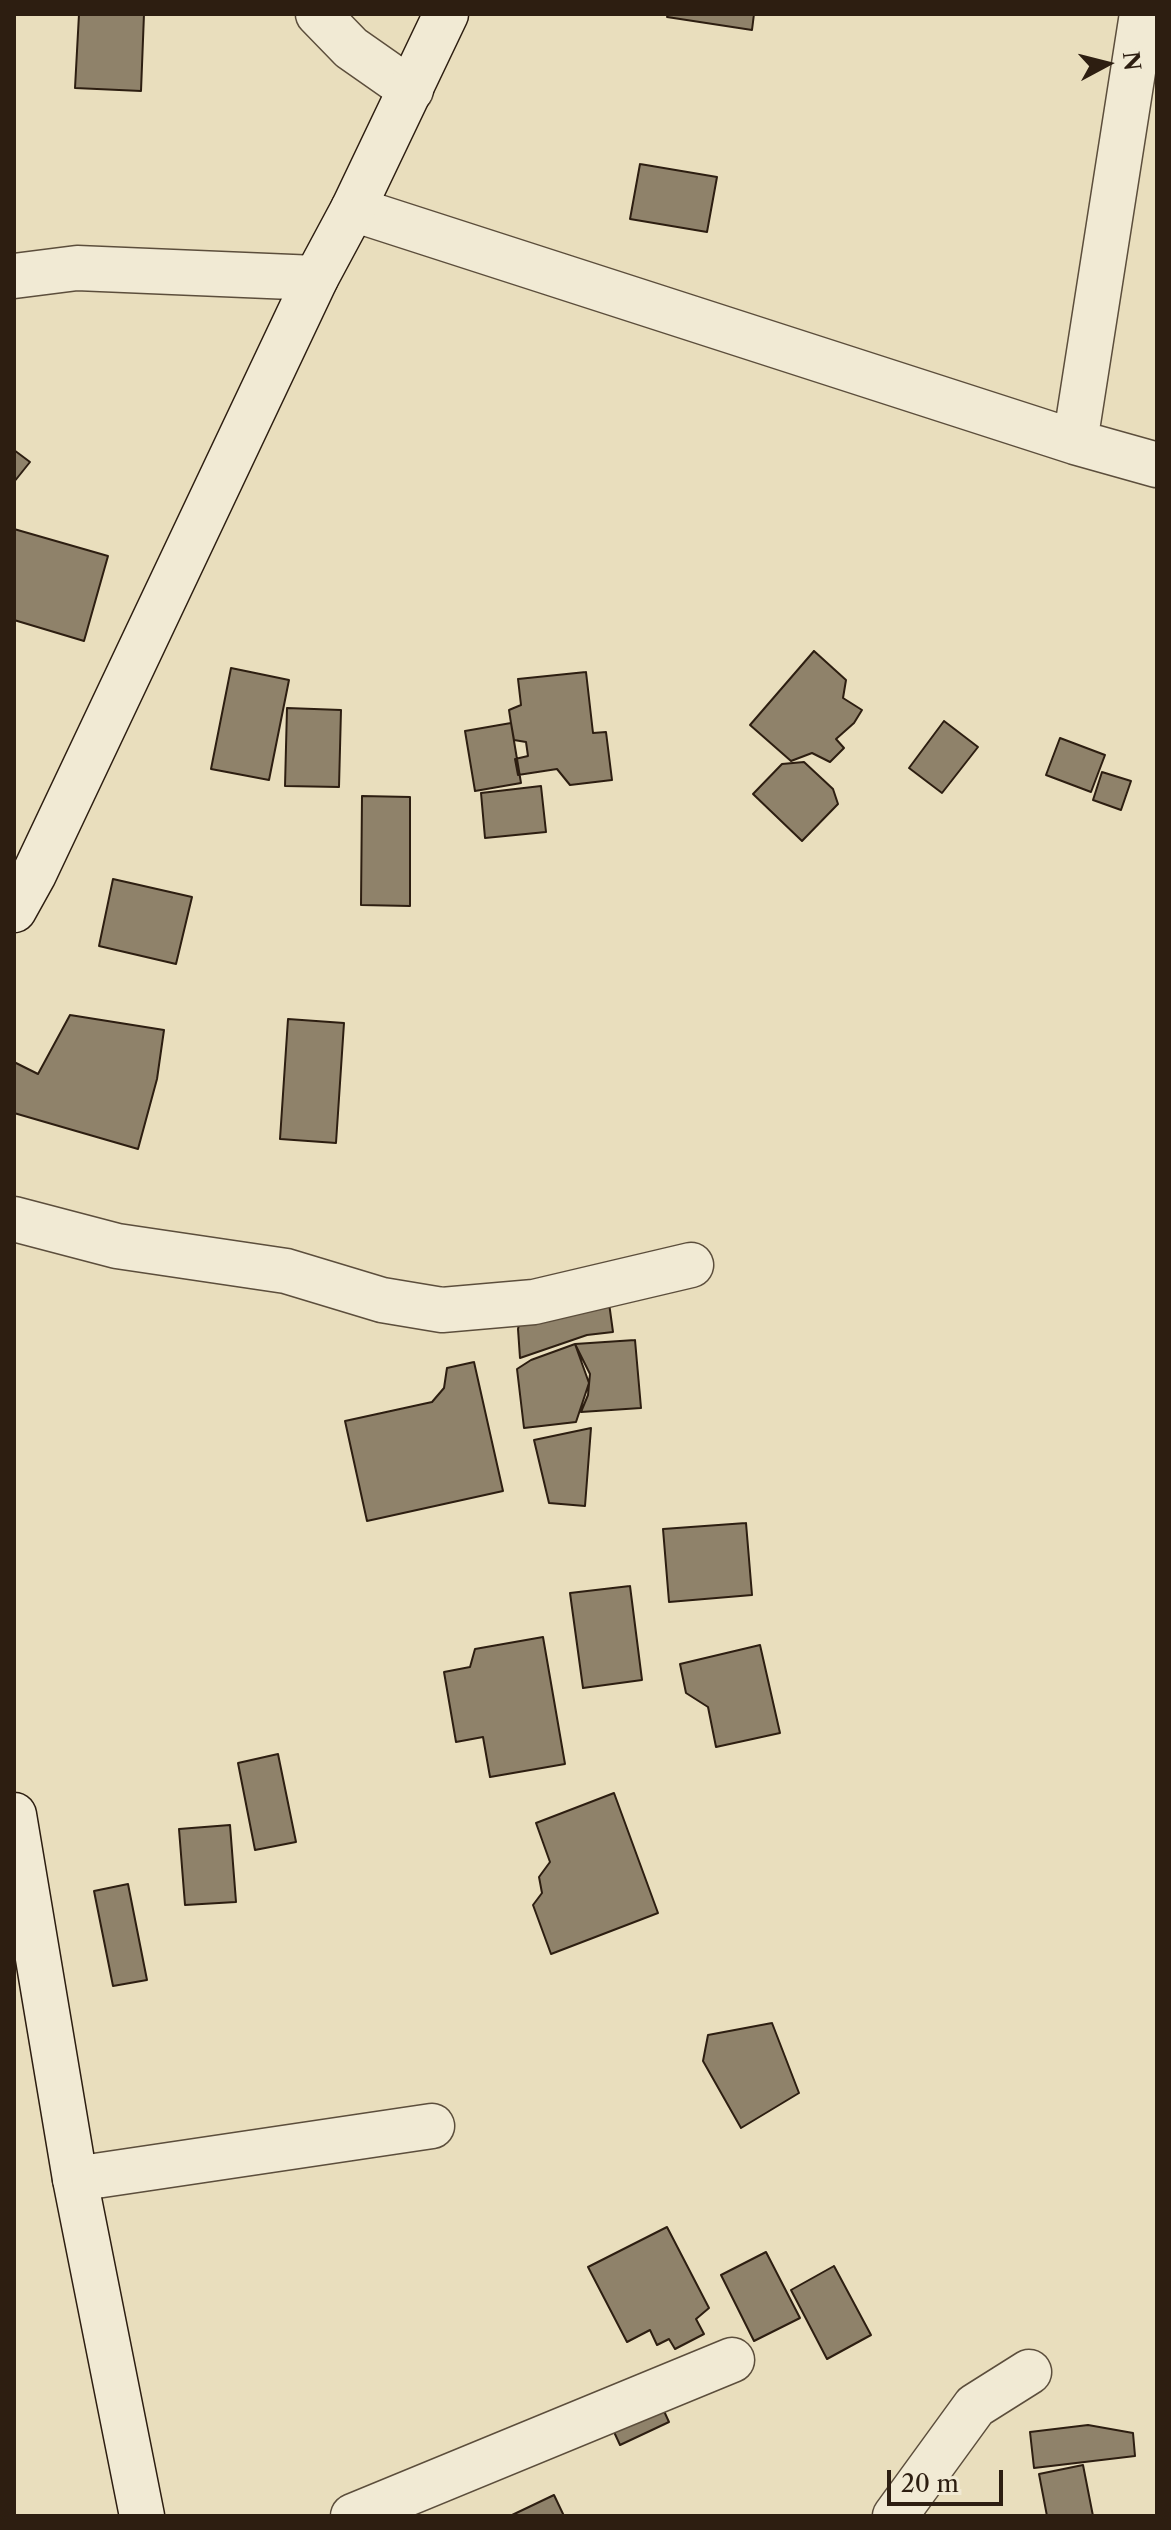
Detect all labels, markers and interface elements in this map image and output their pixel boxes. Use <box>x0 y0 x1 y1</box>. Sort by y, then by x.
north arrow <box>1067 24 1147 104</box>
text: N <box>1117 50 1146 72</box>
scale bar <box>891 2454 1007 2504</box>
text: 20 m <box>901 2469 959 2498</box>

